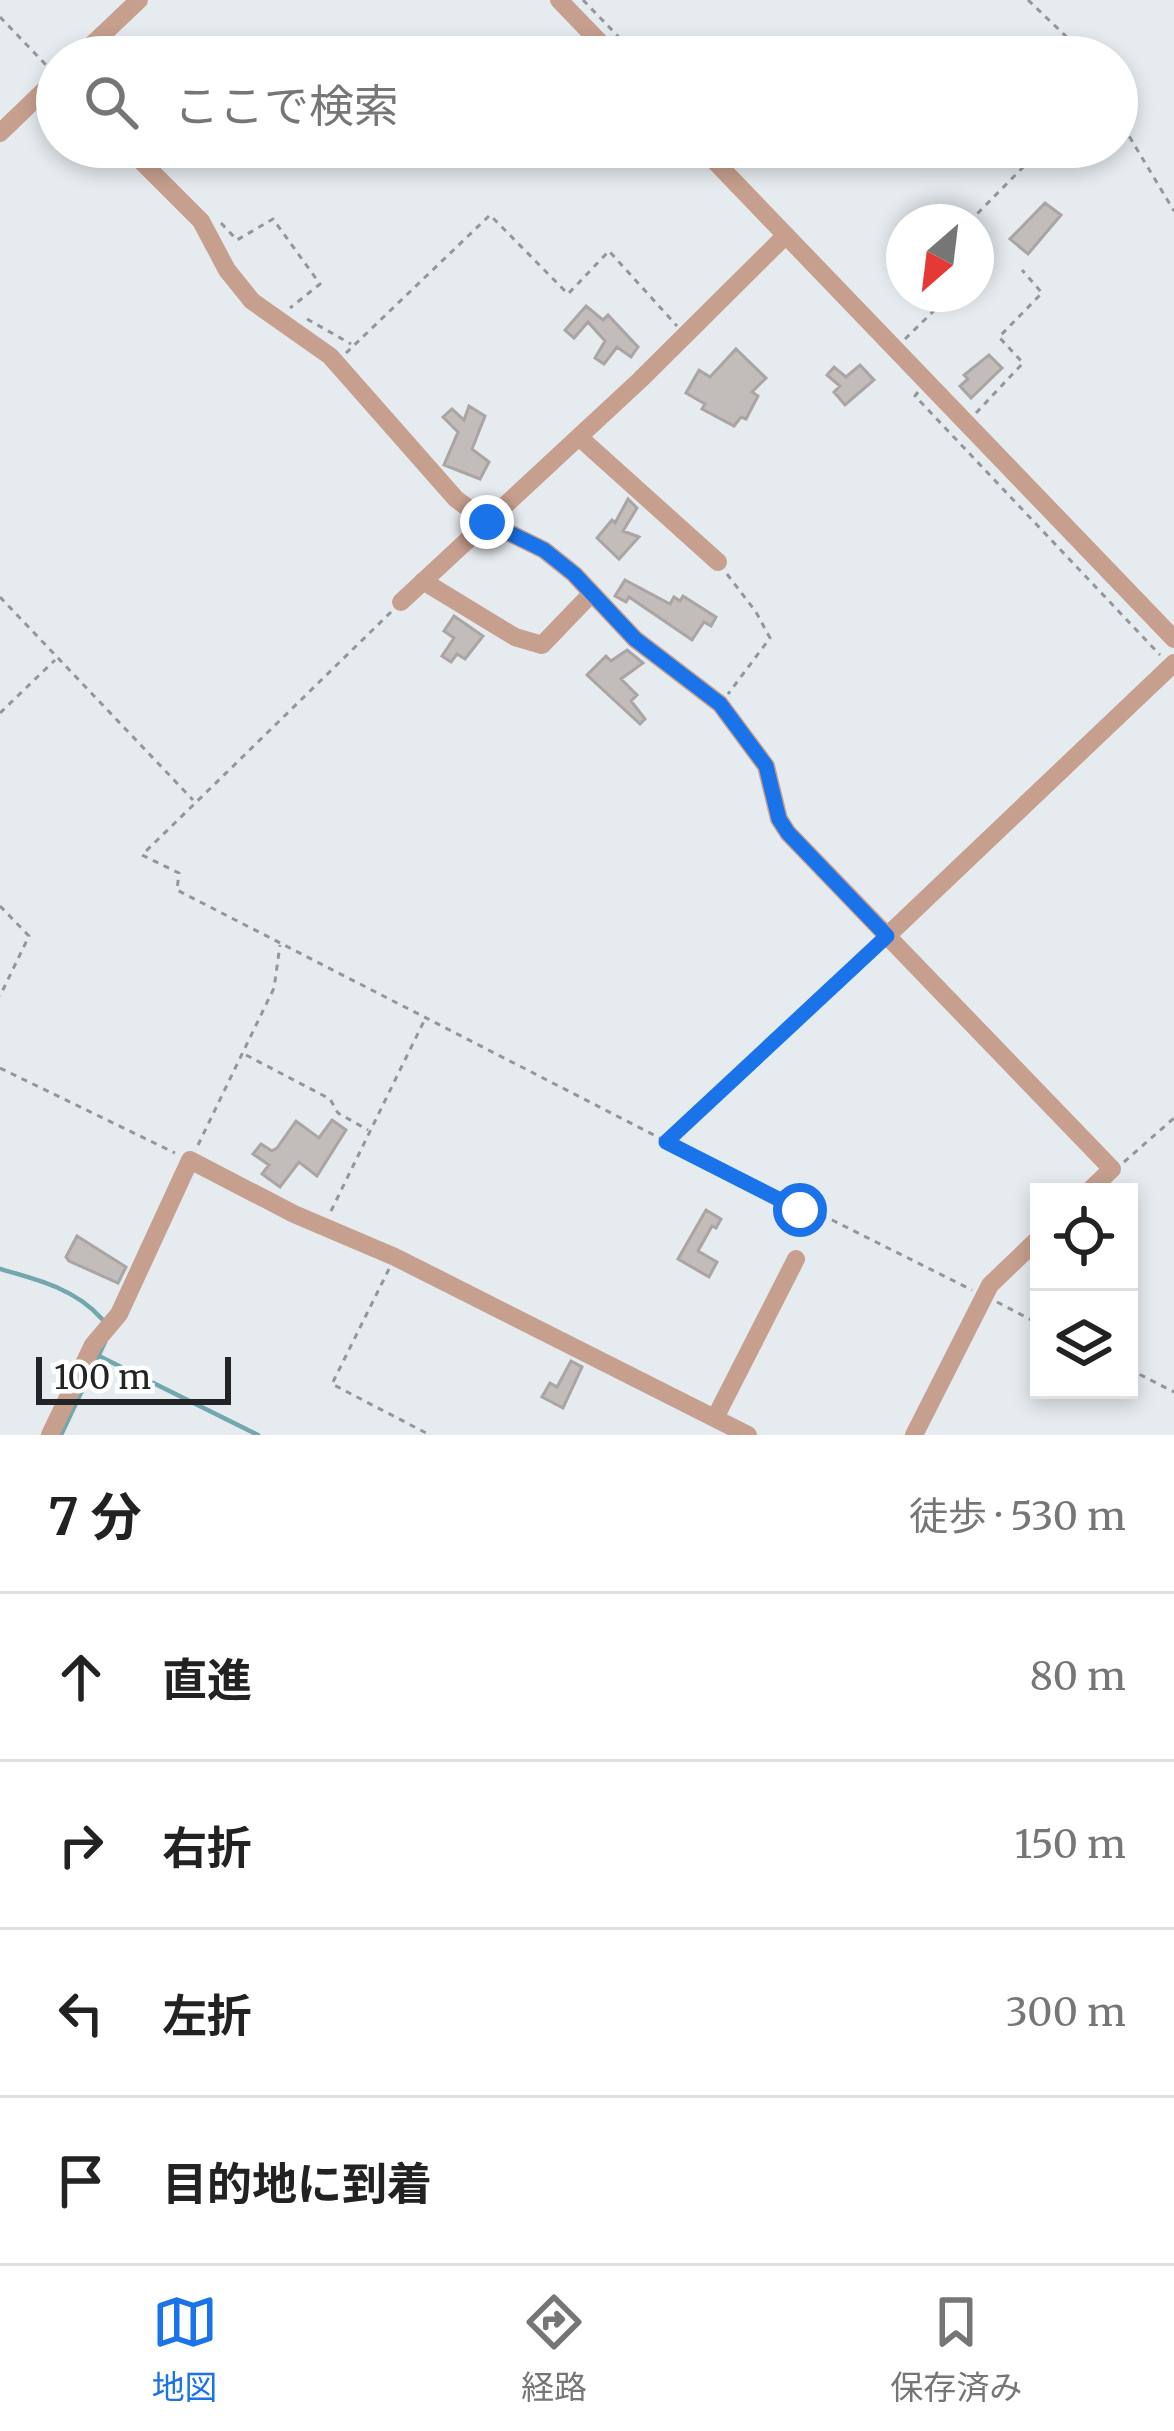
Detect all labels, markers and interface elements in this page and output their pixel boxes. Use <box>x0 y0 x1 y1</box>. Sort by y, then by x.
search box <box>36 36 1138 168</box>
icon: search <box>78 69 144 135</box>
text: ここで検索 <box>174 78 399 134</box>
north arrow <box>886 204 994 312</box>
route end <box>460 495 514 549</box>
route start <box>773 1183 827 1237</box>
map controls <box>1030 1183 1138 1399</box>
button: locate <box>1030 1183 1138 1291</box>
button: layers <box>1030 1291 1138 1399</box>
scale bar <box>36 1351 231 1404</box>
text: 100 m <box>54 1357 151 1398</box>
text: 7 分 <box>48 1485 142 1549</box>
text: 徒歩 · 530 m <box>909 1492 1126 1541</box>
icon: ahead <box>48 1644 114 1710</box>
text: 直進 <box>162 1652 252 1708</box>
text: 80 m <box>1030 1652 1126 1701</box>
icon: right <box>48 1812 114 1878</box>
text: 右折 <box>162 1820 252 1876</box>
text: 150 m <box>1014 1820 1126 1869</box>
icon: left <box>48 1980 114 2046</box>
text: 左折 <box>162 1988 252 2044</box>
text: 300 m <box>1006 1988 1126 2037</box>
icon: arrive <box>48 2148 114 2214</box>
text: 目的地に到着 <box>162 2156 432 2212</box>
tab: 地図 <box>152 2289 218 2409</box>
tab: 経路 <box>521 2289 587 2409</box>
tab: 保存済み <box>890 2289 1022 2409</box>

